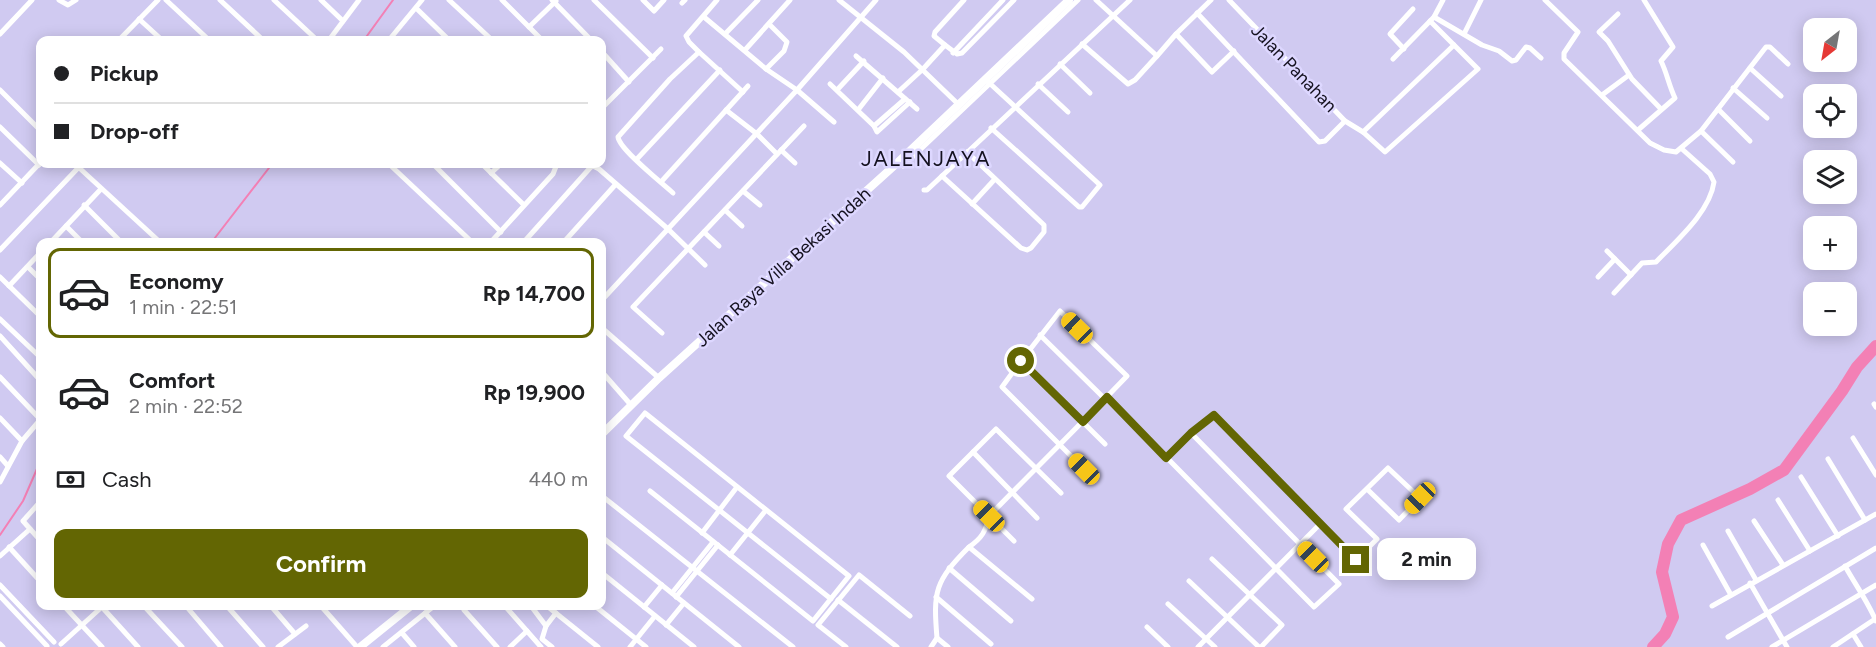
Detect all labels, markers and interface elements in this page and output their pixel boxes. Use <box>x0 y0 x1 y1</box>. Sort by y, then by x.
north arrow <box>1803 18 1857 72</box>
map controls <box>1803 18 1857 336</box>
street label: Jalan Panahan <box>1246 19 1342 117</box>
text: Pickup <box>90 60 159 87</box>
button: locate <box>1803 84 1857 138</box>
text: Drop-off <box>90 118 179 145</box>
district label: JALENJAYA <box>861 146 991 171</box>
button: layers <box>1803 150 1857 204</box>
street label: Jalan Raya Villa Bekasi Indah <box>691 183 875 351</box>
button: + <box>1803 216 1857 270</box>
icon: car <box>57 266 111 320</box>
text: Economy <box>129 268 224 295</box>
text: Rp 14,700 <box>483 280 585 307</box>
button: − <box>1803 282 1857 336</box>
text: 1 min · 22:51 <box>129 295 237 319</box>
car <box>1058 309 1096 347</box>
route start <box>1007 347 1034 374</box>
icon: car <box>57 365 111 419</box>
text: Comfort <box>129 367 215 394</box>
text: Rp 19,900 <box>483 379 585 406</box>
text: 2 min · 22:52 <box>129 394 243 418</box>
car <box>1065 450 1103 488</box>
icon: cash <box>54 463 87 496</box>
text: Cash <box>102 466 152 493</box>
text: 440 m <box>528 467 588 491</box>
car <box>1401 479 1439 517</box>
car <box>970 497 1008 535</box>
button: Confirm <box>54 529 588 598</box>
car <box>1294 538 1332 576</box>
callout: 2 min <box>1377 539 1476 581</box>
route end <box>1342 546 1369 573</box>
text: 2 min <box>1401 547 1452 571</box>

